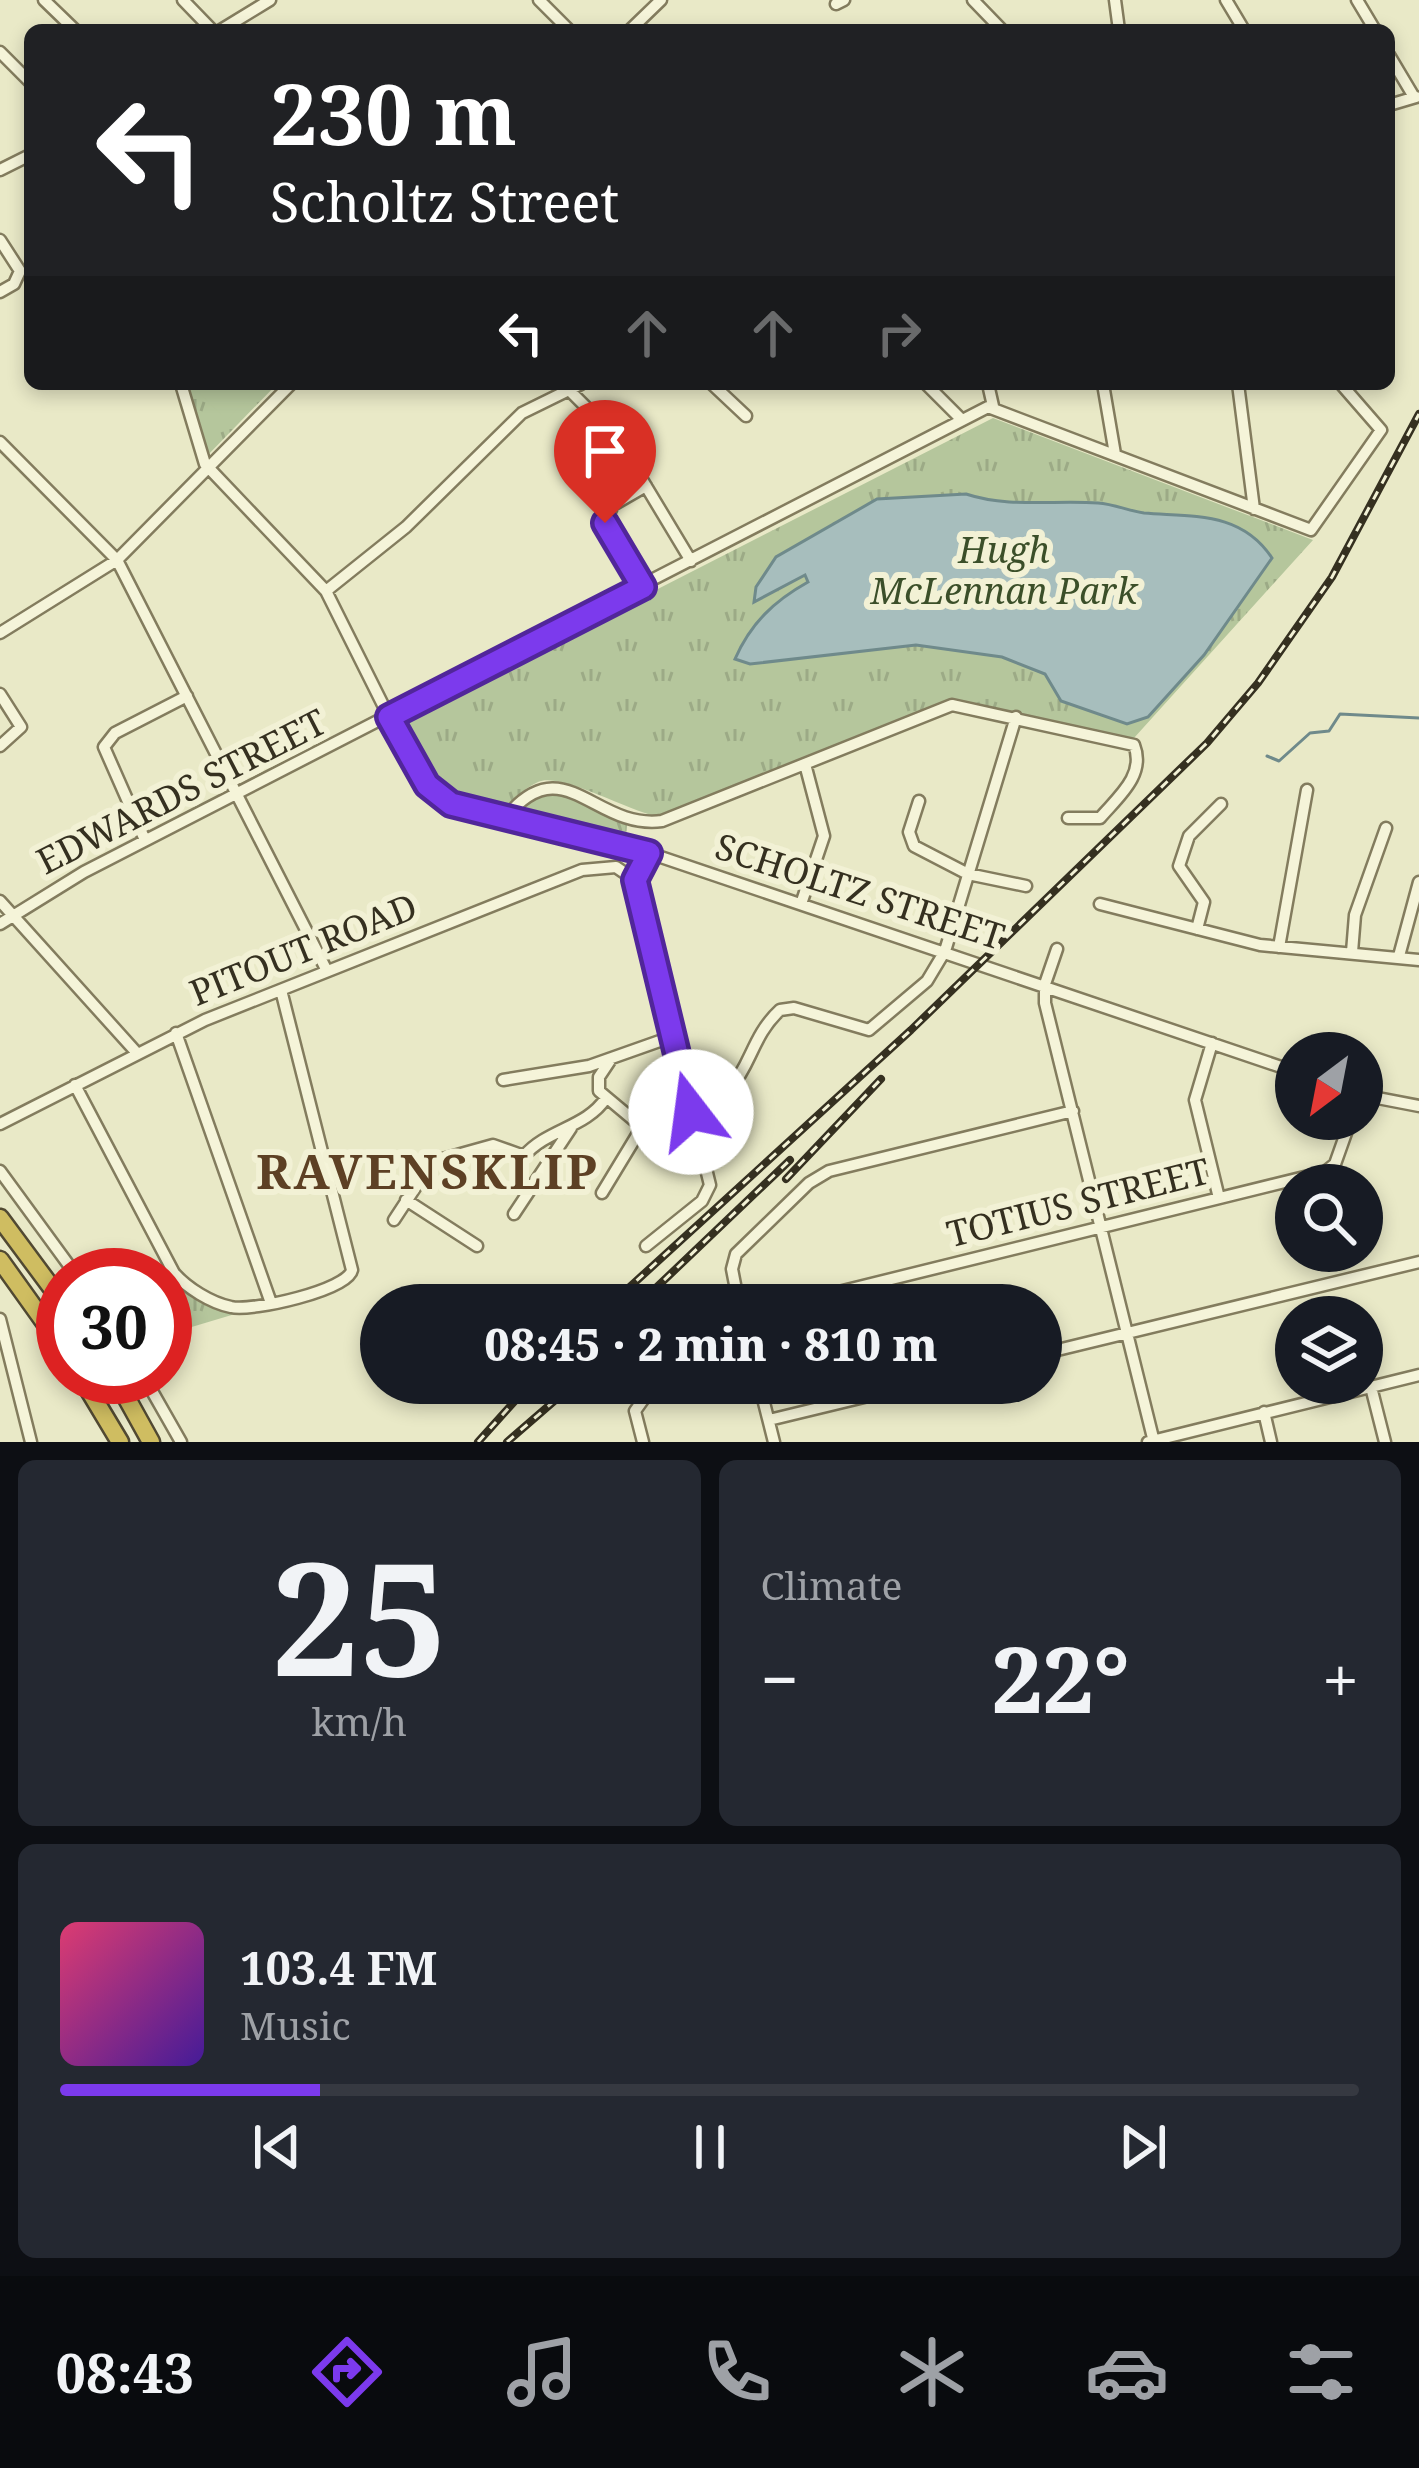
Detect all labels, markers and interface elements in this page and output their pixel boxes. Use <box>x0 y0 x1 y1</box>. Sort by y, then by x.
text: 230 m <box>270 55 517 170</box>
icon: left <box>72 72 228 228</box>
text: Scholtz Street <box>270 164 619 238</box>
icon: left <box>488 300 554 366</box>
icon: ahead <box>614 300 680 366</box>
icon: ahead <box>740 300 806 366</box>
icon: right <box>866 300 932 366</box>
pin <box>554 400 656 523</box>
icon: arrive <box>572 418 638 484</box>
park label: Hugh McLennan Park <box>870 525 1139 615</box>
street label: EDWARDS STREET <box>28 697 334 885</box>
street label: SCHOLTZ STREET <box>709 821 1011 961</box>
street label: PITOUT ROAD <box>182 881 424 1017</box>
north arrow <box>1275 1032 1383 1140</box>
map controls <box>1275 1032 1383 1404</box>
position arrow <box>628 1049 754 1175</box>
district label: RAVENSKLIP <box>256 1138 600 1203</box>
street label: TOTIUS STREET <box>942 1146 1214 1258</box>
button: search <box>1275 1164 1383 1272</box>
speed limit sign: 30 <box>36 1248 192 1404</box>
button: layers <box>1275 1296 1383 1404</box>
text: 08:45 · 2 min · 810 m <box>484 1313 938 1374</box>
text: 25 <box>271 1509 447 1722</box>
text: Climate <box>761 1558 902 1611</box>
text: 22° <box>991 1617 1129 1739</box>
text: − <box>761 1633 799 1723</box>
text: + <box>1322 1633 1359 1723</box>
text: km/h <box>311 1694 407 1747</box>
text: 103.4 FM <box>240 1937 437 1998</box>
text: Music <box>240 1998 351 2051</box>
icon: previous <box>244 2114 310 2180</box>
icon: pause <box>677 2114 743 2180</box>
icon: next <box>1110 2114 1176 2180</box>
icon: directions <box>305 2330 389 2414</box>
icon: music <box>500 2330 584 2414</box>
icon: phone <box>695 2330 779 2414</box>
icon: climate <box>890 2330 974 2414</box>
icon: car <box>1085 2330 1169 2414</box>
icon: filters <box>1279 2330 1363 2414</box>
text: 08:43 <box>55 2335 194 2409</box>

